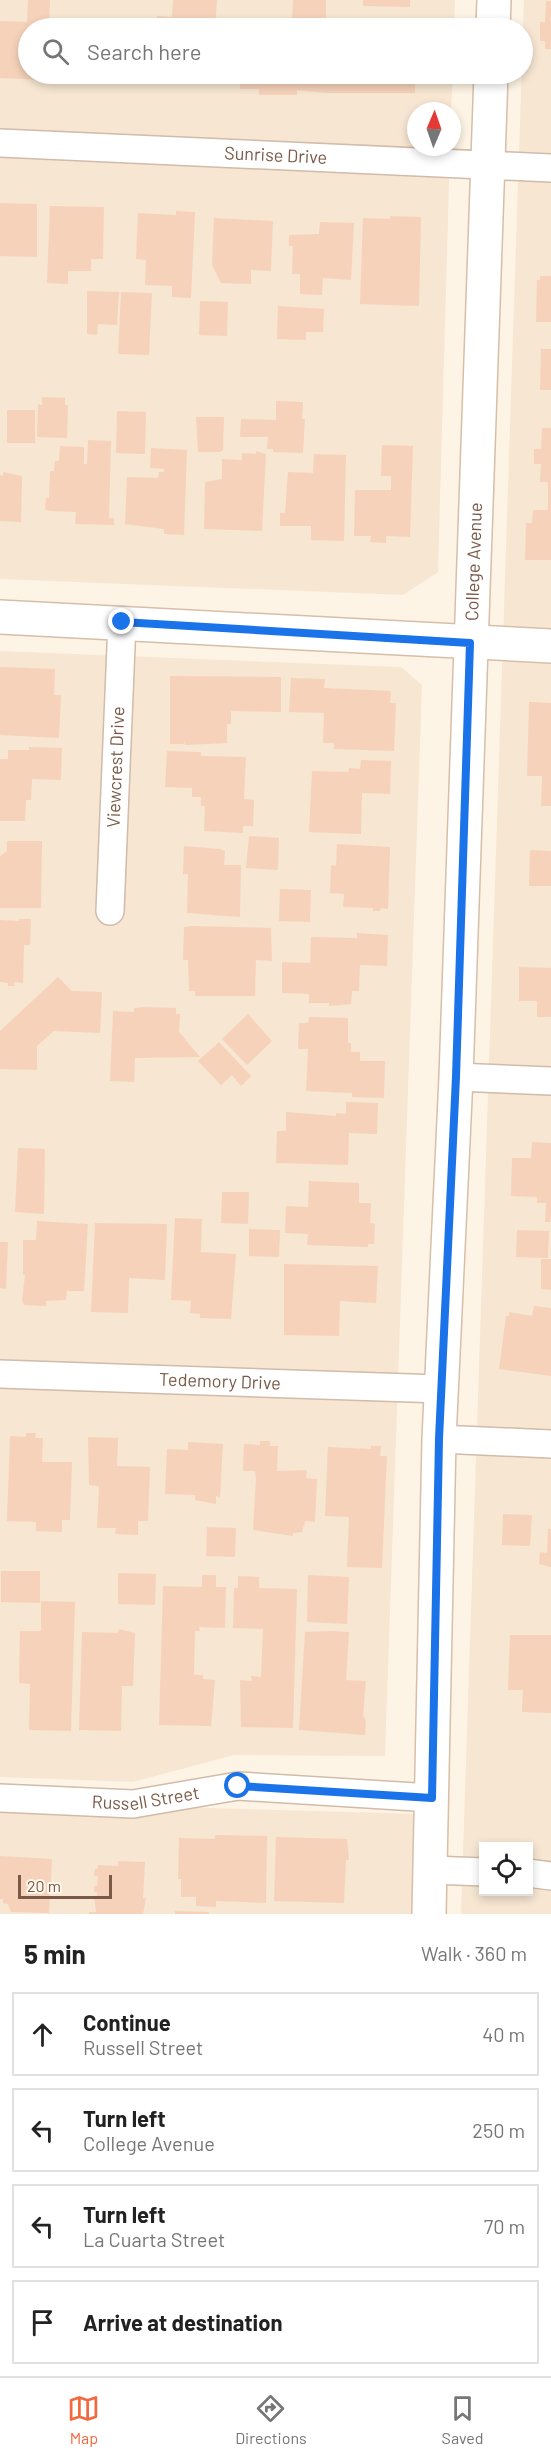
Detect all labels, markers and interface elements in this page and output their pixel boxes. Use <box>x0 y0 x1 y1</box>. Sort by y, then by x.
search box <box>18 18 533 84</box>
icon: search <box>39 35 72 68</box>
text: Search here <box>87 38 201 64</box>
north arrow <box>407 102 461 156</box>
street label: Sunrise Drive <box>224 141 328 168</box>
street label: College Avenue <box>460 502 486 622</box>
route end <box>108 608 134 634</box>
street label: Viewcrest Drive <box>101 706 128 828</box>
street label: Tedemory Drive <box>159 1367 281 1394</box>
route start <box>224 1772 250 1798</box>
street label: Russell Street <box>91 1781 201 1814</box>
map controls <box>479 1842 533 1896</box>
button: locate <box>479 1842 533 1896</box>
scale bar <box>18 1872 112 1900</box>
text: 20 m <box>27 1876 61 1895</box>
text: 5 min <box>24 1938 86 1969</box>
text: Walk · 360 m <box>421 1941 527 1965</box>
text: Continue <box>83 2009 171 2035</box>
icon: ahead <box>26 2018 59 2051</box>
text: 40 m <box>482 2022 525 2046</box>
text: Russell Street <box>83 2035 203 2059</box>
text: Turn left <box>83 2105 166 2131</box>
icon: left <box>26 2114 59 2147</box>
text: 250 m <box>472 2118 525 2142</box>
text: College Avenue <box>83 2131 215 2155</box>
text: Turn left <box>83 2201 166 2227</box>
icon: left <box>26 2210 59 2243</box>
text: 70 m <box>484 2214 525 2238</box>
text: La Cuarta Street <box>83 2227 225 2251</box>
icon: arrive <box>26 2306 59 2339</box>
text: Arrive at destination <box>83 2309 282 2335</box>
tab: Map <box>67 2392 100 2447</box>
tab: Directions <box>235 2392 307 2447</box>
tab: Saved <box>442 2392 484 2447</box>

